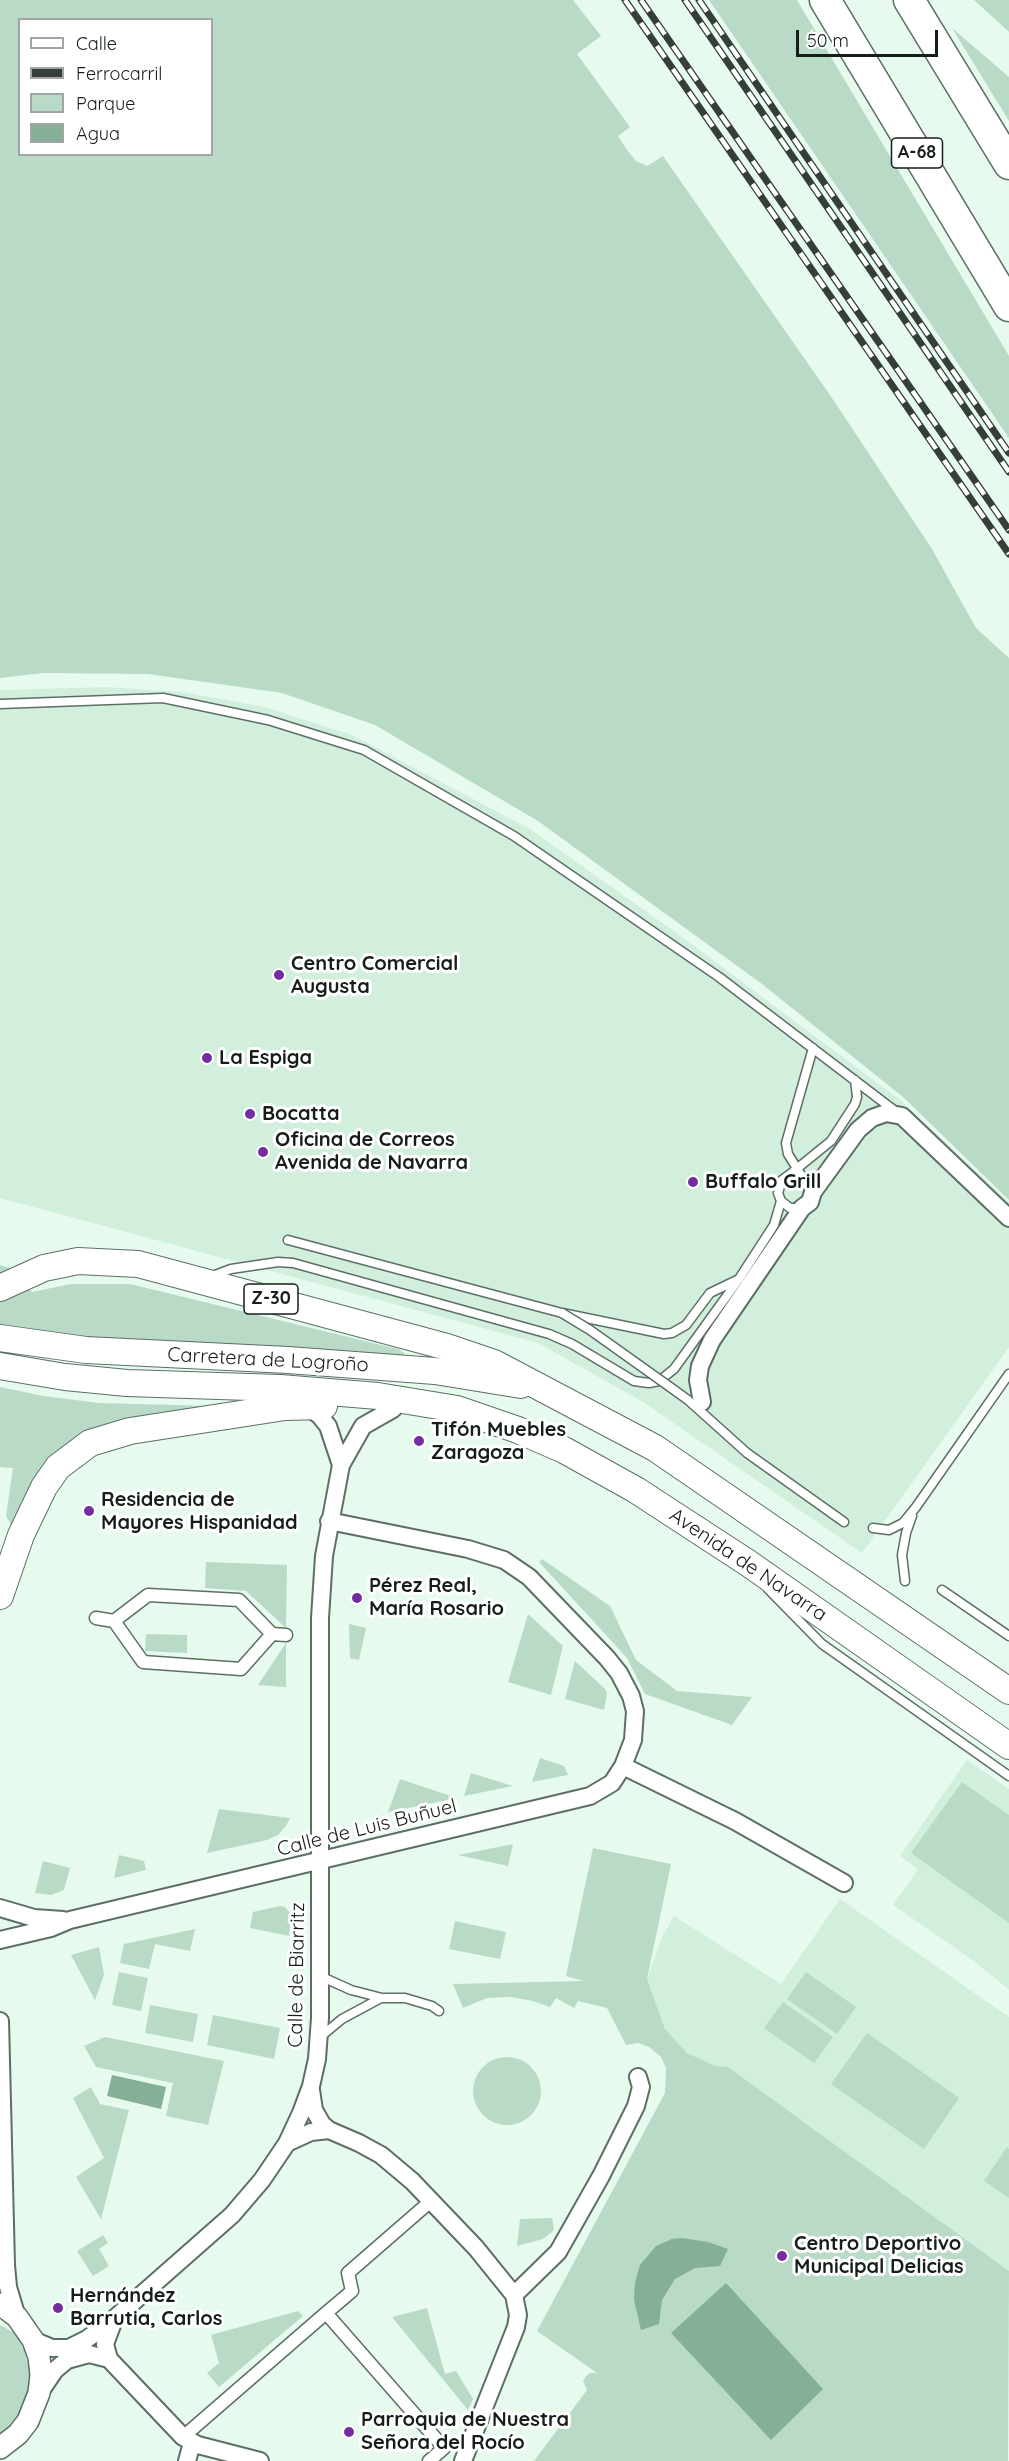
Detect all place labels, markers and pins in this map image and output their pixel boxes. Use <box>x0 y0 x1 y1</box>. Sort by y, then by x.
place label: Centro Comercial Augusta <box>291 952 458 999</box>
marker: Centro Comercial Augusta <box>272 968 286 982</box>
place label: La Espiga <box>219 1046 312 1070</box>
marker: La Espiga <box>200 1051 214 1065</box>
place label: Bocatta <box>262 1102 339 1126</box>
marker: Bocatta <box>243 1107 257 1121</box>
place label: Oficina de Correos Avenida de Navarra <box>275 1128 468 1175</box>
marker: Oficina de Correos Avenida de Navarra <box>256 1145 270 1159</box>
place label: Buffalo Grill <box>705 1170 821 1194</box>
marker: Buffalo Grill <box>686 1175 700 1189</box>
place label: Tifón Muebles Zaragoza <box>431 1418 566 1465</box>
marker: Tifón Muebles Zaragoza <box>412 1434 426 1448</box>
place label: Residencia de Mayores Hispanidad <box>101 1488 298 1535</box>
marker: Residencia de Mayores Hispanidad <box>82 1504 96 1518</box>
place label: Pérez Real, María Rosario <box>369 1574 504 1621</box>
marker: Pérez Real, María Rosario <box>350 1591 364 1605</box>
place label: Centro Deportivo Municipal Delicias <box>794 2232 964 2279</box>
marker: Centro Deportivo Municipal Delicias <box>775 2249 789 2263</box>
place label: Hernández Barrutia, Carlos <box>70 2284 222 2331</box>
marker: Hernández Barrutia, Carlos <box>51 2301 65 2315</box>
place label: Parroquia de Nuestra Señora del Rocío <box>361 2408 569 2455</box>
marker: Parroquia de Nuestra Señora del Rocío <box>342 2425 356 2439</box>

